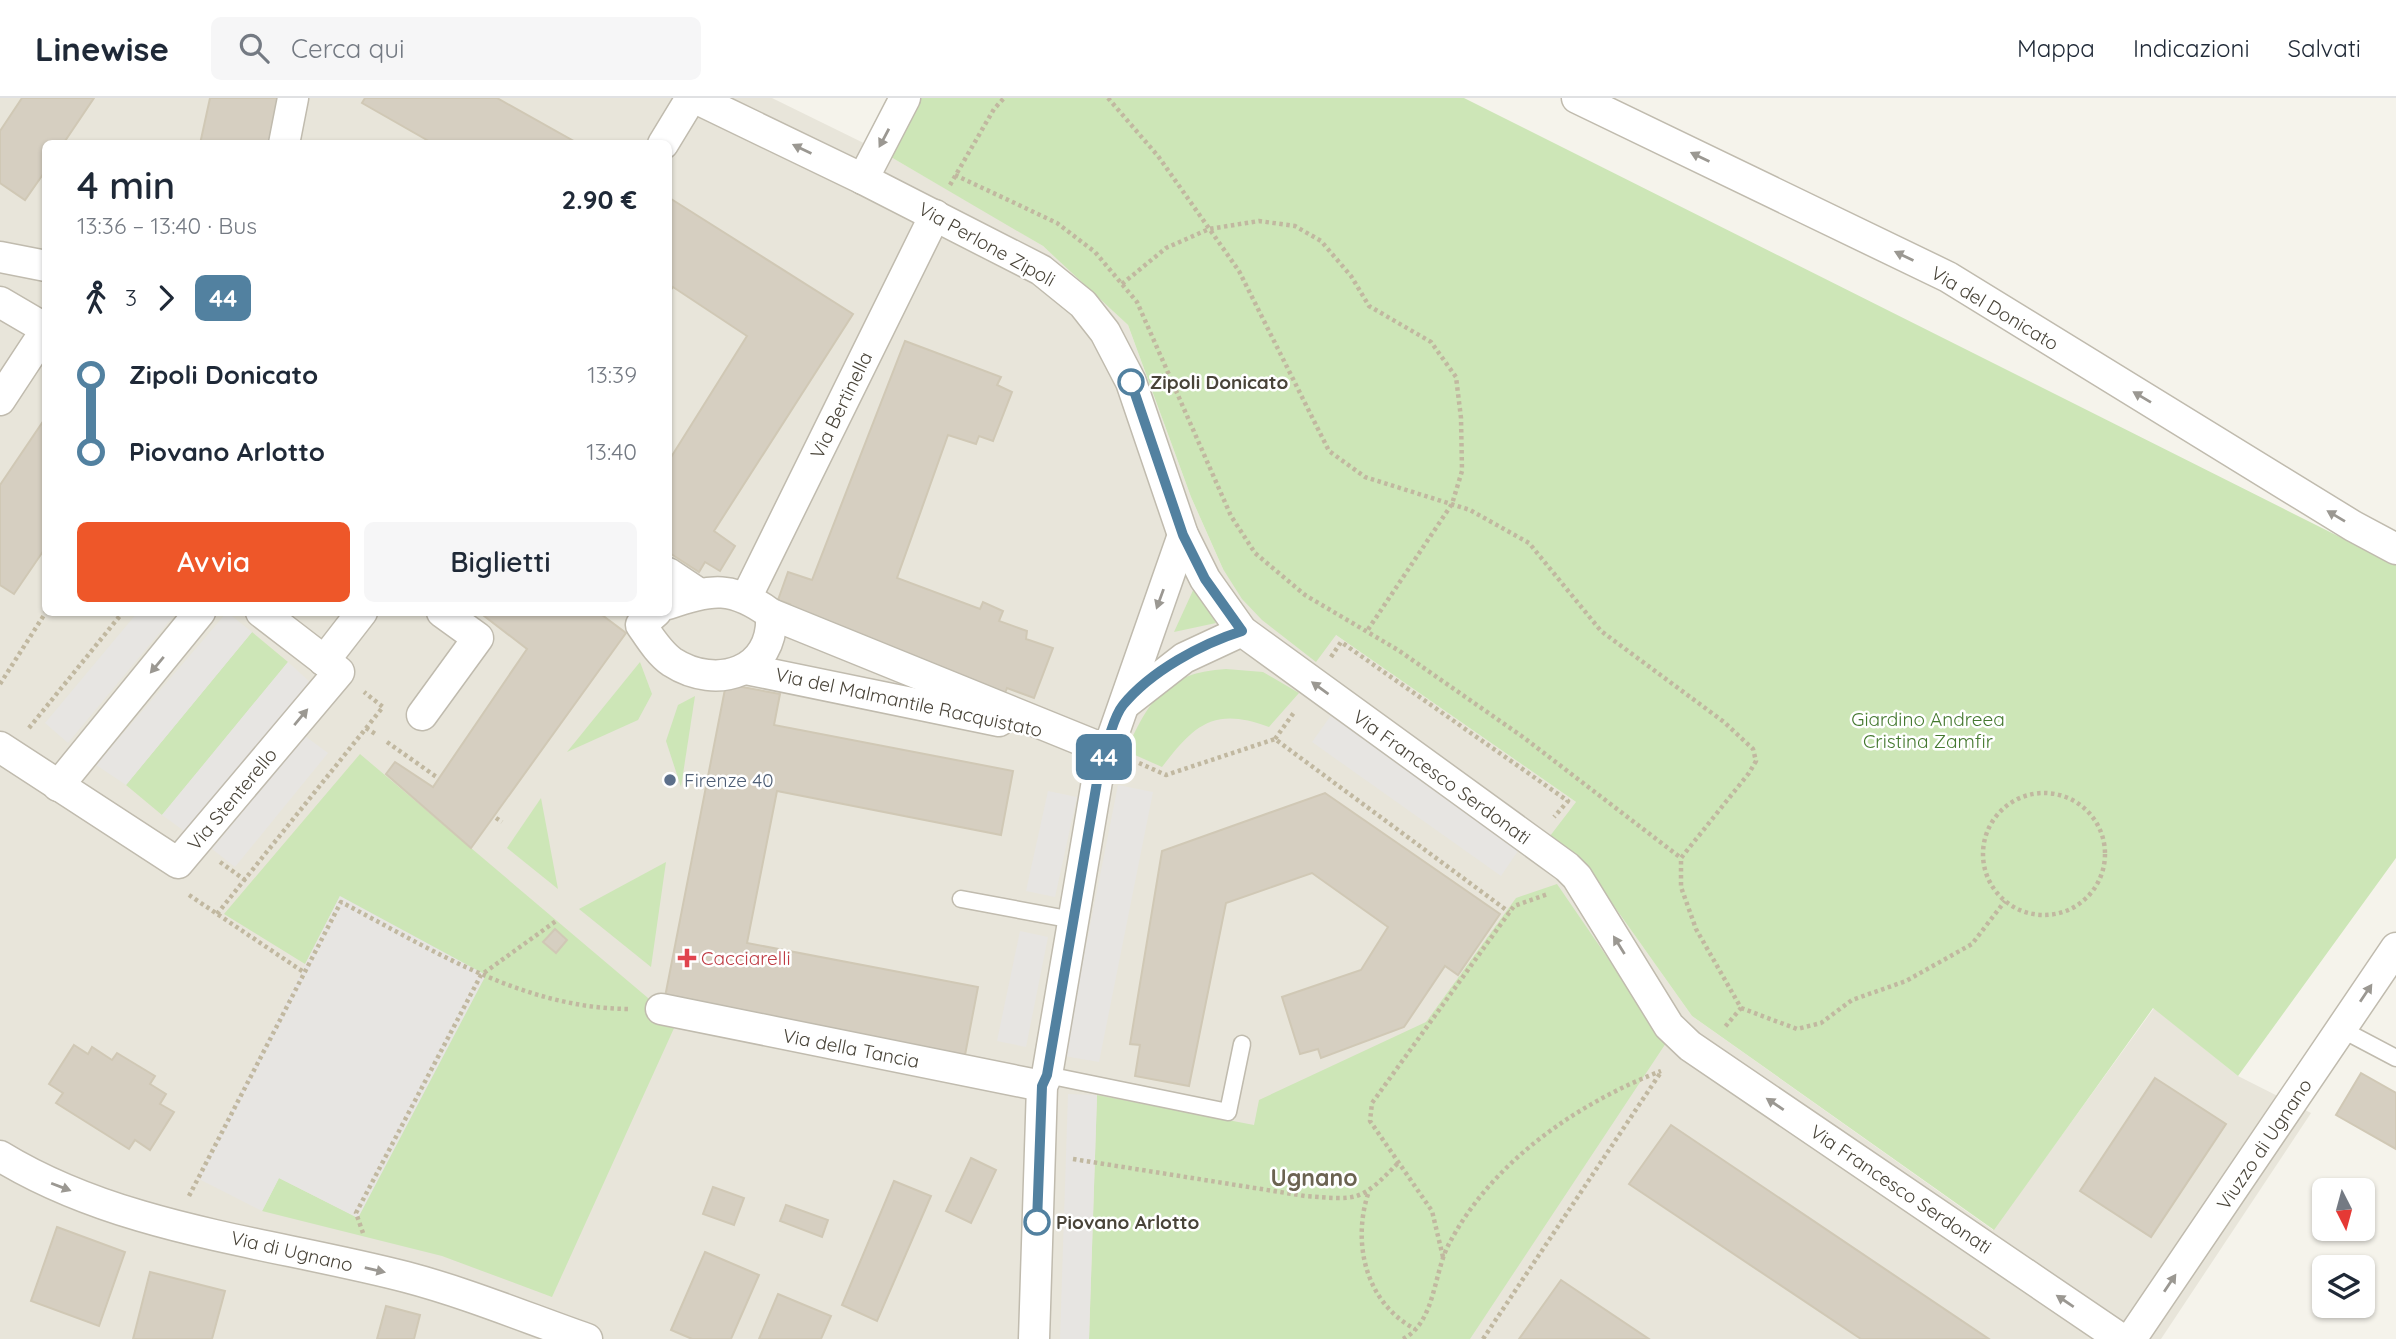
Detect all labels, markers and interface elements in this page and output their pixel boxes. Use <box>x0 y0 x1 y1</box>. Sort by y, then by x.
search box <box>211 17 701 80</box>
text: Linewise <box>35 28 169 69</box>
icon: search <box>235 29 273 67</box>
text: Cerca qui <box>291 32 405 65</box>
text: Mappa <box>2017 33 2095 63</box>
text: Indicazioni <box>2133 33 2250 63</box>
text: Salvati <box>2288 33 2361 63</box>
one-way arrow <box>878 128 890 148</box>
one-way arrow <box>792 143 812 155</box>
one-way arrow <box>1690 152 1710 163</box>
text: 4 min <box>77 161 175 209</box>
text: 2.90 € <box>561 183 637 216</box>
street label: Via Perlone Zipoli <box>914 196 1060 292</box>
text: 13:36 – 13:40 · Bus <box>77 211 257 240</box>
one-way arrow <box>1894 251 1914 262</box>
street label: Via del Donicato <box>1927 260 2063 356</box>
icon: walk <box>77 279 115 317</box>
icon: forward <box>147 279 185 317</box>
text: 3 <box>125 283 137 312</box>
text: 44 <box>209 283 237 313</box>
street label: Via Bertinella <box>805 347 877 463</box>
text: Zipoli Donicato <box>129 358 318 391</box>
text: 13:39 <box>587 360 637 389</box>
marker: Zipoli Donicato <box>1118 369 1144 395</box>
place label: Zipoli Donicato <box>1150 370 1288 394</box>
one-way arrow <box>2133 390 2152 403</box>
text: Piovano Arlotto <box>129 435 325 468</box>
text: 13:40 <box>586 437 637 466</box>
one-way arrow <box>2327 509 2346 522</box>
button: Avvia <box>77 522 350 602</box>
button: Biglietti <box>364 522 637 602</box>
one-way arrow <box>1154 589 1165 610</box>
one-way arrow <box>149 656 164 674</box>
street label: Via del Malmantile Racquistato <box>773 662 1045 742</box>
one-way arrow <box>1311 681 1329 695</box>
street label: Via Francesco Serdonati <box>1348 704 1536 850</box>
park label: Giardino Andreea Cristina Zamfir <box>1851 707 2005 753</box>
one-way arrow <box>293 708 308 725</box>
line badge: 44 <box>1072 734 1136 780</box>
text: 44 <box>1090 742 1118 772</box>
street label: Via Stenterello <box>182 743 282 855</box>
place label: Firenze 40 <box>684 768 774 792</box>
marker: Firenze 40 <box>662 772 678 788</box>
one-way arrow <box>1612 935 1625 955</box>
place label: Cacciarelli <box>701 946 791 970</box>
marker: Cacciarelli <box>679 950 695 966</box>
one-way arrow <box>2359 984 2373 1002</box>
street label: Via della Tancia <box>781 1023 921 1073</box>
street label: Viuzzo di Ugnano <box>2211 1074 2317 1214</box>
one-way arrow <box>1766 1097 1784 1111</box>
street label: Via Francesco Serdonati <box>1806 1119 1996 1259</box>
district label: Ugnano <box>1270 1163 1358 1192</box>
north arrow <box>2312 1178 2375 1241</box>
map controls <box>2312 1178 2375 1318</box>
one-way arrow <box>50 1182 71 1193</box>
marker: Piovano Arlotto <box>1024 1209 1050 1235</box>
place label: Piovano Arlotto <box>1056 1210 1199 1234</box>
street label: Via di Ugnano <box>229 1225 355 1277</box>
button: layers <box>2312 1255 2375 1318</box>
one-way arrow <box>364 1265 386 1276</box>
one-way arrow <box>2163 1273 2176 1292</box>
one-way arrow <box>2055 1295 2074 1308</box>

